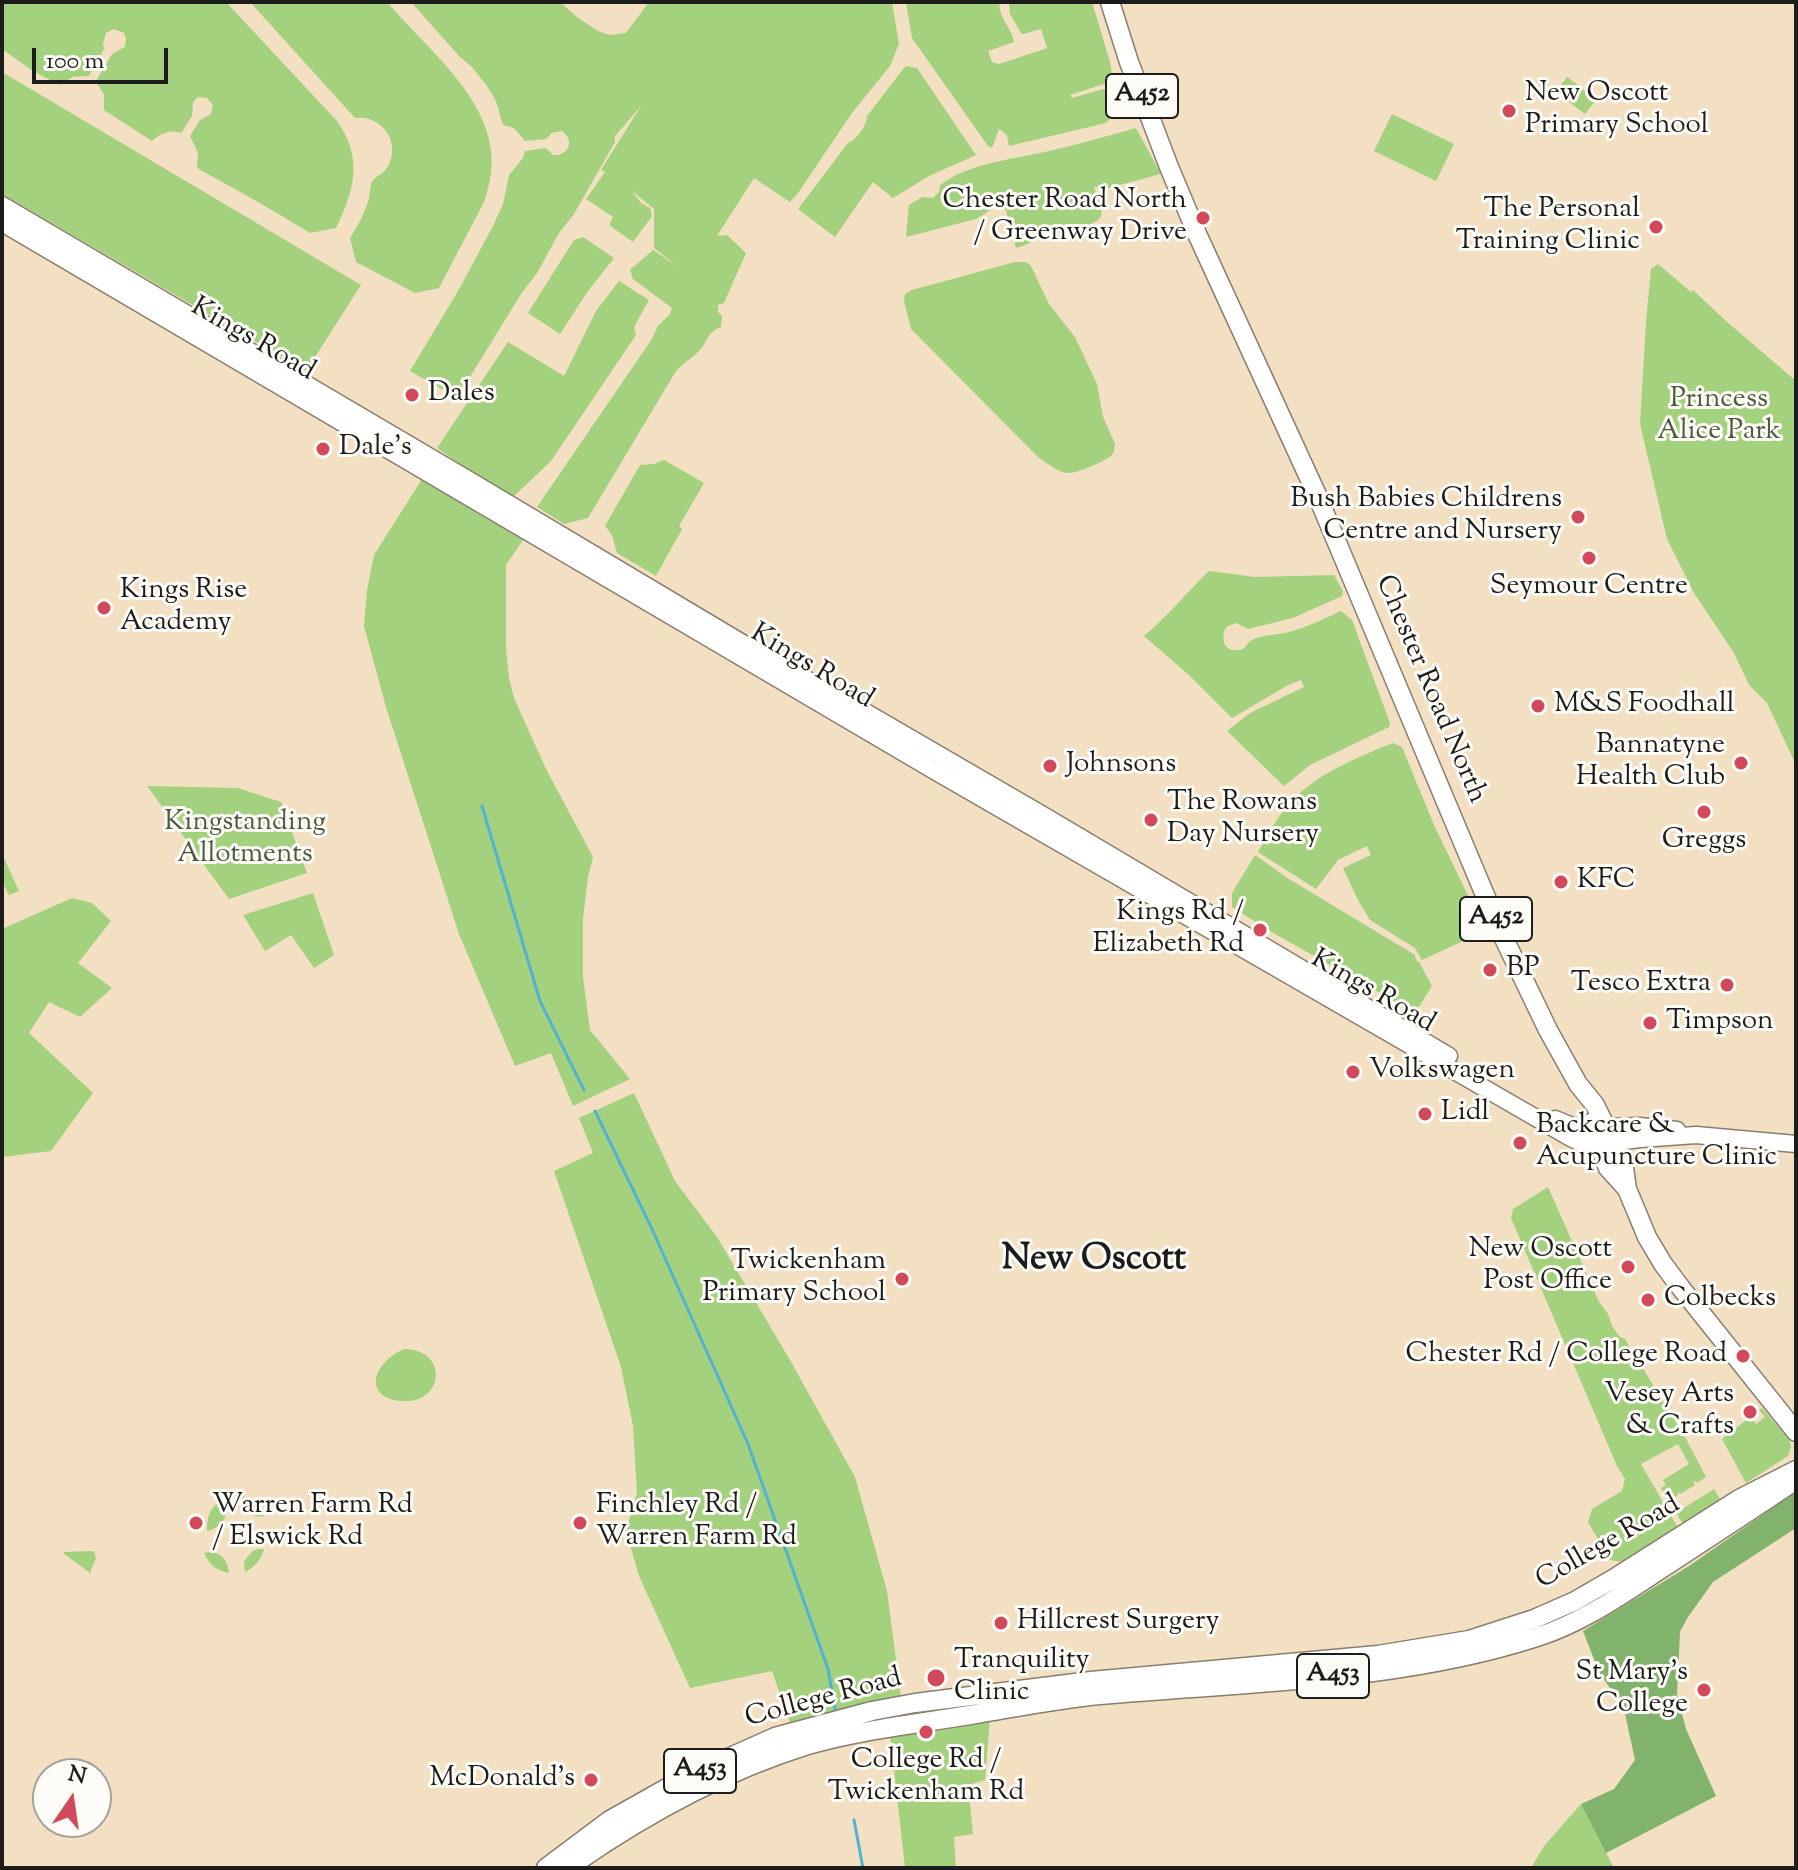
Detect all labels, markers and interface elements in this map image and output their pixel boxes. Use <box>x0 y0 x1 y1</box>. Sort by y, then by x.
scale bar <box>36 32 172 82</box>
text: 100 m <box>46 45 104 79</box>
road number: A452 <box>1106 74 1178 118</box>
place label: New Oscott Primary School <box>1525 78 1709 144</box>
marker: New Oscott Primary School <box>1500 102 1518 120</box>
place label: Chester Road North / Greenway Drive <box>942 185 1187 251</box>
place label: The Personal Training Clinic <box>1456 194 1640 260</box>
marker: Chester Road North / Greenway Drive <box>1194 209 1212 227</box>
marker: The Personal Training Clinic <box>1647 218 1665 236</box>
street label: Kings Road <box>184 292 320 390</box>
place label: Dales <box>428 378 495 412</box>
park label: Princess Alice Park <box>1657 384 1781 450</box>
marker: Dales <box>403 386 421 404</box>
place label: Dale's <box>339 432 412 466</box>
marker: Dale's <box>314 440 332 458</box>
place label: Bush Babies Childrens Centre and Nursery <box>1290 484 1562 550</box>
marker: Bush Babies Childrens Centre and Nursery <box>1569 508 1587 526</box>
marker: Seymour Centre <box>1580 549 1598 567</box>
street label: Chester Road North <box>1366 571 1492 809</box>
place label: Seymour Centre <box>1490 571 1688 605</box>
place label: Kings Rise Academy <box>120 575 247 641</box>
marker: Kings Rise Academy <box>95 599 113 617</box>
street label: Kings Road <box>743 618 879 718</box>
place label: M&S Foodhall <box>1554 689 1735 723</box>
marker: M&S Foodhall <box>1529 697 1547 715</box>
place label: Bannatyne Health Club <box>1576 730 1725 796</box>
place label: Johnsons <box>1066 749 1176 783</box>
marker: Bannatyne Health Club <box>1732 754 1750 772</box>
marker: Johnsons <box>1041 757 1059 775</box>
place label: The Rowans Day Nursery <box>1167 787 1319 853</box>
marker: Greggs <box>1695 803 1713 821</box>
park label: Kingstanding Allotments <box>164 807 326 873</box>
marker: The Rowans Day Nursery <box>1142 811 1160 829</box>
place label: Greggs <box>1662 825 1746 859</box>
place label: KFC <box>1577 865 1635 899</box>
marker: KFC <box>1552 873 1570 891</box>
place label: Kings Rd / Elizabeth Rd <box>1093 897 1244 963</box>
road number: A452 <box>1460 897 1532 941</box>
marker: Kings Rd / Elizabeth Rd <box>1251 921 1269 939</box>
street label: Kings Road <box>1304 944 1440 1042</box>
place label: BP <box>1506 953 1539 987</box>
marker: BP <box>1481 961 1499 979</box>
place label: Tesco Extra <box>1571 968 1711 1002</box>
marker: Tesco Extra <box>1718 976 1736 994</box>
place label: Timpson <box>1666 1006 1774 1040</box>
marker: Timpson <box>1641 1014 1659 1032</box>
place label: Volkswagen <box>1369 1055 1515 1089</box>
marker: Volkswagen <box>1344 1063 1362 1081</box>
place label: Lidl <box>1441 1097 1489 1131</box>
marker: Lidl <box>1416 1105 1434 1123</box>
place label: Backcare & Acupuncture Clinic <box>1536 1110 1777 1176</box>
marker: Backcare & Acupuncture Clinic <box>1511 1134 1529 1152</box>
place label: New Oscott Post Office <box>1469 1234 1612 1300</box>
district label: New Oscott <box>1002 1240 1186 1284</box>
place label: Twickenham Primary School <box>702 1246 886 1312</box>
marker: New Oscott Post Office <box>1619 1258 1637 1276</box>
marker: Twickenham Primary School <box>893 1270 911 1288</box>
place label: Colbecks <box>1664 1283 1776 1317</box>
marker: Colbecks <box>1639 1291 1657 1309</box>
place label: Chester Rd / College Road <box>1406 1339 1727 1373</box>
marker: Chester Rd / College Road <box>1734 1347 1752 1365</box>
place label: Vesey Arts & Crafts <box>1604 1379 1734 1445</box>
marker: Vesey Arts & Crafts <box>1741 1403 1759 1421</box>
street label: College Road <box>1531 1489 1687 1599</box>
place label: Warren Farm Rd / Elswick Rd <box>212 1490 413 1556</box>
place label: Finchley Rd / Warren Farm Rd <box>596 1490 797 1556</box>
marker: Warren Farm Rd / Elswick Rd <box>187 1514 205 1532</box>
marker: Finchley Rd / Warren Farm Rd <box>571 1514 589 1532</box>
place label: Hillcrest Surgery <box>1017 1606 1220 1640</box>
marker: Hillcrest Surgery <box>992 1614 1010 1632</box>
place label: Tranquility Clinic <box>954 1645 1089 1711</box>
road number: A453 <box>1297 1654 1369 1698</box>
place label: St Mary's College <box>1576 1657 1688 1723</box>
street label: College Road <box>742 1663 906 1737</box>
marker: Tranquility Clinic <box>925 1667 947 1689</box>
marker: St Mary's College <box>1695 1681 1713 1699</box>
marker: College Rd / Twickenham Rd <box>917 1723 935 1741</box>
place label: College Rd / Twickenham Rd <box>828 1745 1024 1811</box>
road number: A453 <box>664 1749 736 1793</box>
north arrow <box>32 1758 112 1838</box>
text: N <box>65 1759 89 1794</box>
place label: McDonald's <box>429 1763 575 1797</box>
marker: McDonald's <box>582 1771 600 1789</box>

